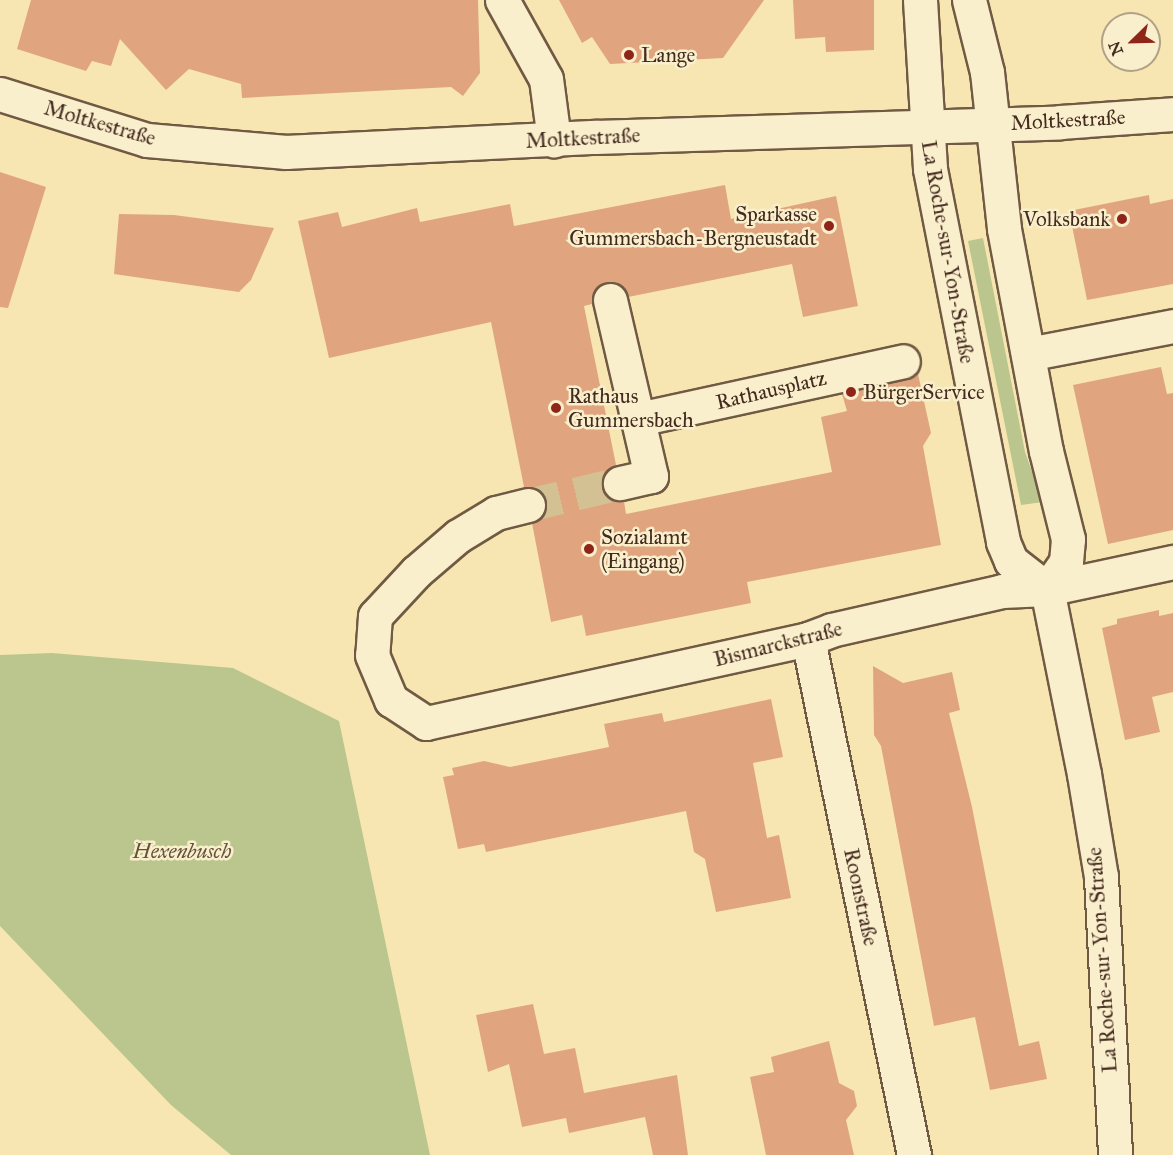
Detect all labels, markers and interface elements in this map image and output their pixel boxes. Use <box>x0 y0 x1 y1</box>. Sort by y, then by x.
north arrow <box>1101 12 1161 72</box>
text: N <box>1104 38 1127 58</box>
place label: Lange <box>641 42 695 68</box>
marker: Lange <box>622 48 636 62</box>
street label: Moltkestraße <box>41 95 159 151</box>
street label: Moltkestraße <box>1010 104 1126 136</box>
street label: Moltkestraße <box>525 122 641 154</box>
street label: La Roche-sur-Yon-Straße <box>916 139 980 365</box>
place label: Sparkasse Gummersbach-Bergneustadt <box>569 201 817 251</box>
place label: Volksbank <box>1023 206 1110 232</box>
marker: Volksbank <box>1115 212 1129 226</box>
marker: Sparkasse Gummersbach-Bergneustadt <box>822 219 836 233</box>
street label: Rathausplatz <box>713 365 829 415</box>
place label: BürgerService <box>863 379 985 405</box>
place label: Rathaus Gummersbach <box>568 383 694 433</box>
marker: BürgerService <box>844 385 858 399</box>
marker: Rathaus Gummersbach <box>549 401 563 415</box>
place label: Sozialamt (Eingang) <box>601 524 688 574</box>
marker: Sozialamt (Eingang) <box>582 542 596 556</box>
street label: Bismarckstraße <box>711 616 845 672</box>
park label: Hexenbusch <box>133 838 231 864</box>
street label: Roonstraße <box>838 846 884 948</box>
street label: La Roche-sur-Yon-Straße <box>1082 846 1122 1074</box>

